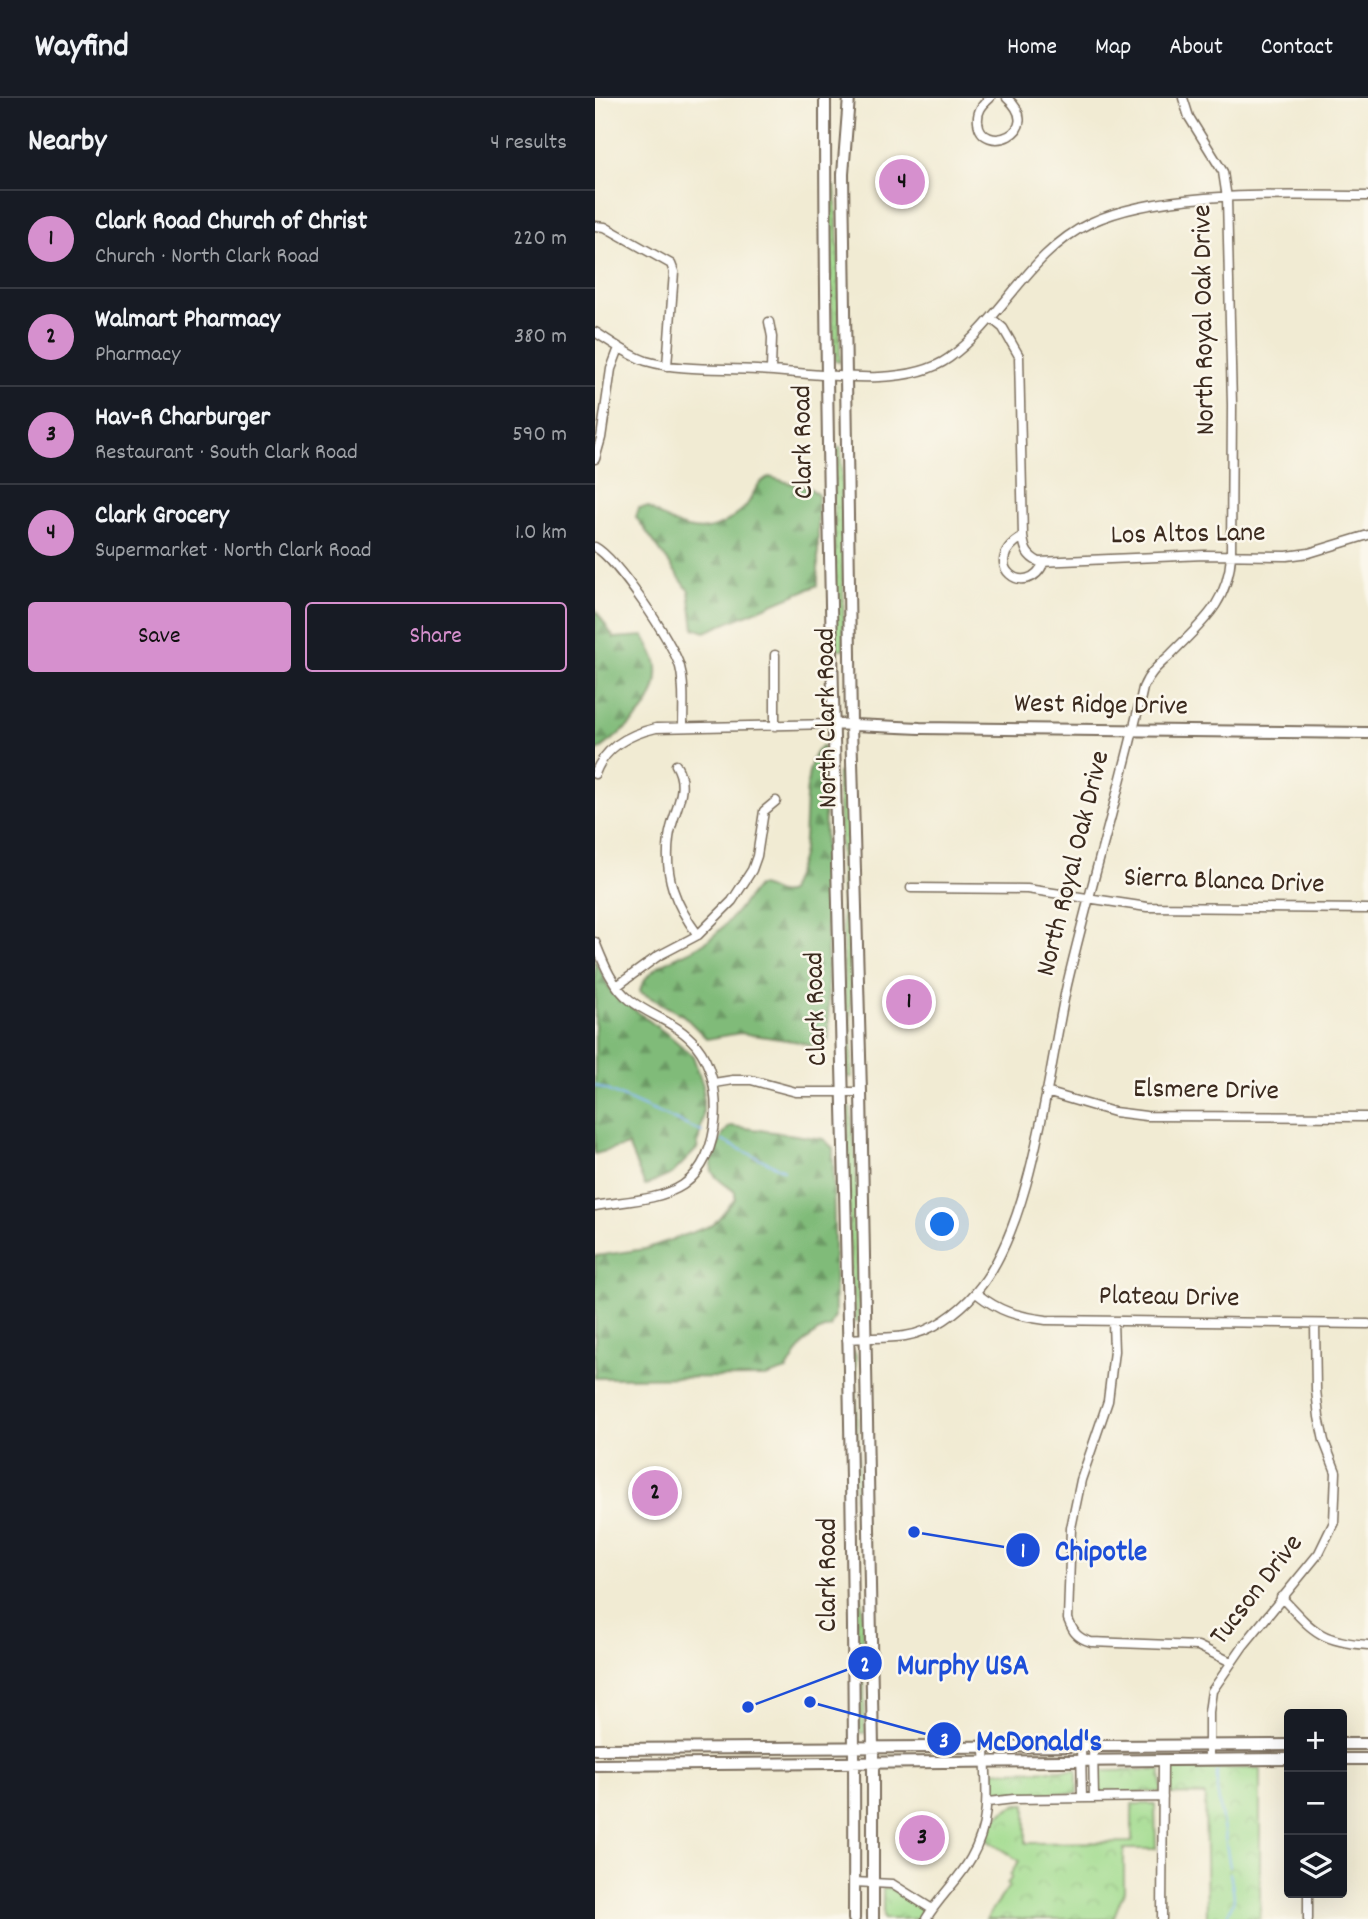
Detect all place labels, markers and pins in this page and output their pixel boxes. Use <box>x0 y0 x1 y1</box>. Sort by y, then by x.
pin: 4 <box>879 156 925 208</box>
pin: 1 <box>886 976 932 1028</box>
pin: 2 <box>632 1467 678 1519</box>
callout: Chipotle <box>1006 1524 1161 1575</box>
callout: Murphy USA <box>848 1638 1043 1689</box>
callout: McDonald's <box>927 1714 1116 1765</box>
pin: 3 <box>899 1812 945 1864</box>

